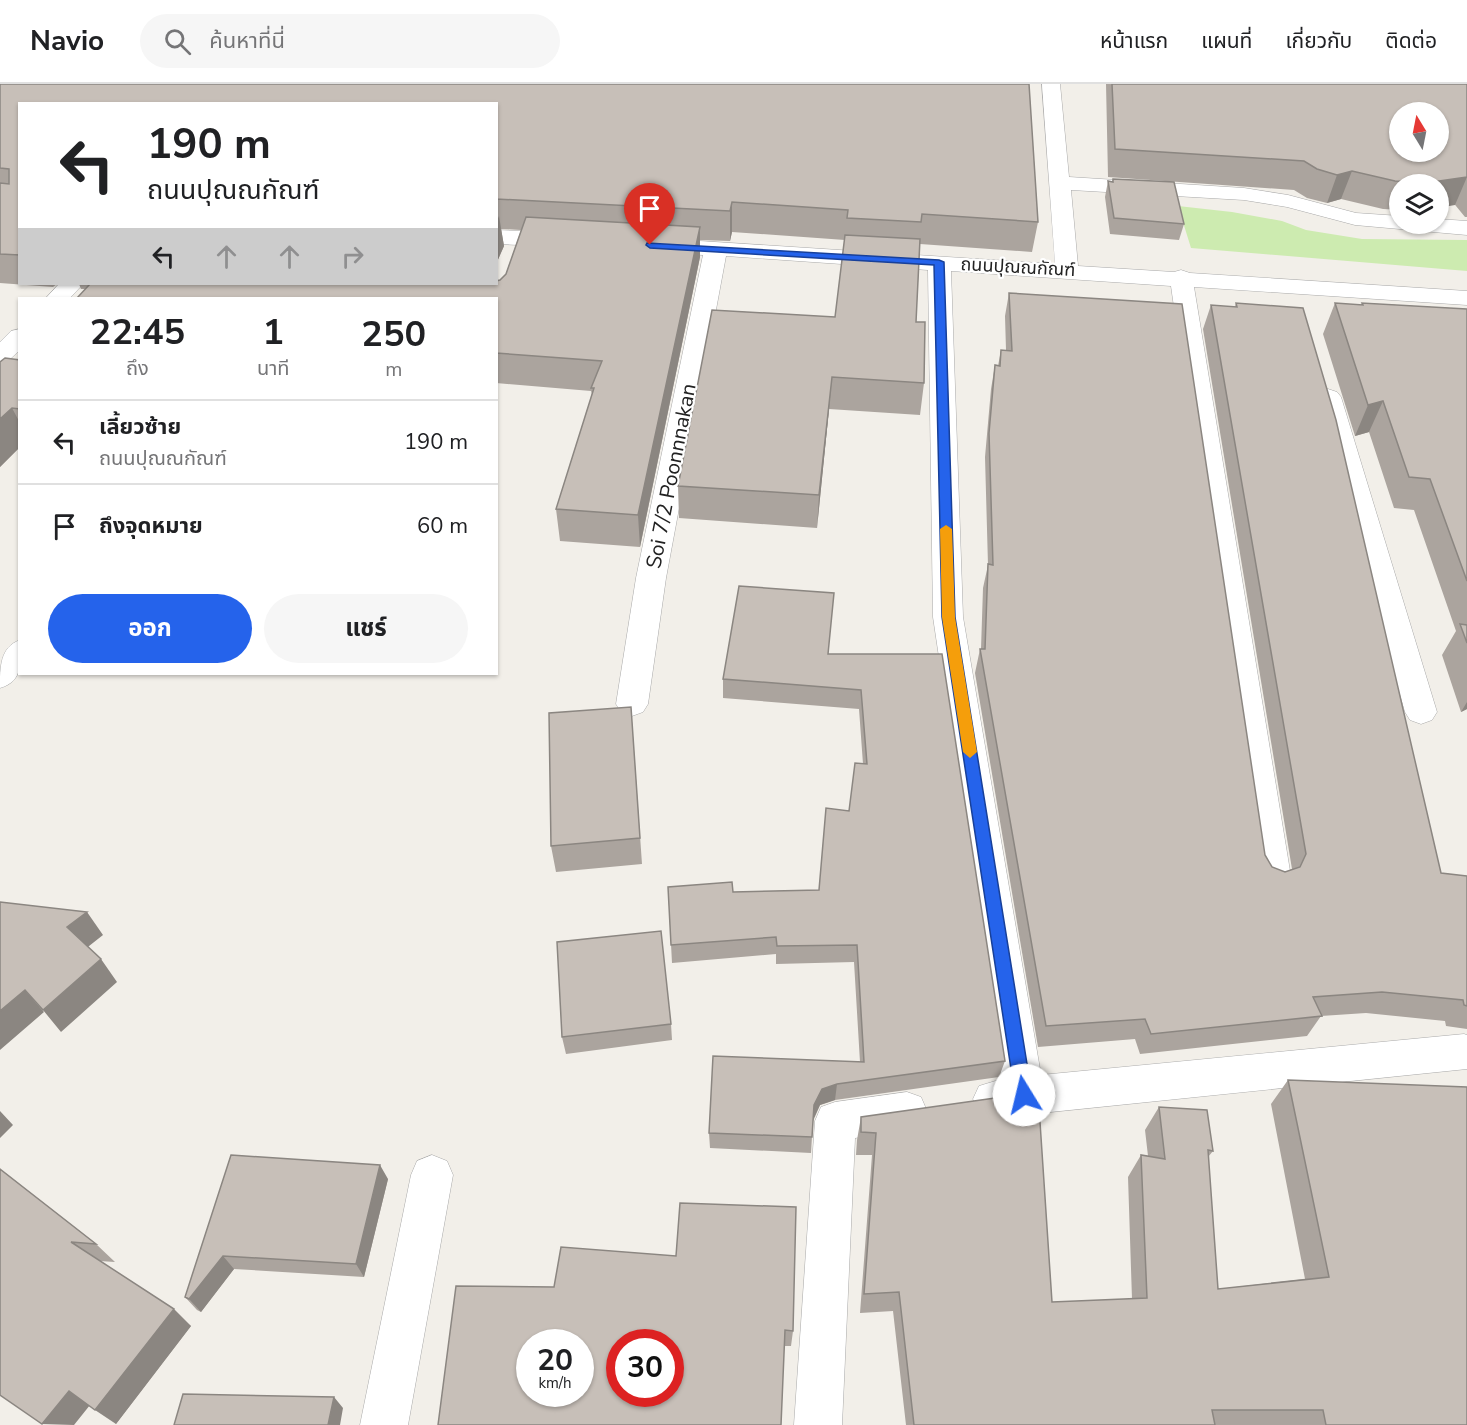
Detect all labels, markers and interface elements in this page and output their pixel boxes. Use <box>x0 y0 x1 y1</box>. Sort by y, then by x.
search box <box>140 14 560 68</box>
text: Navio <box>30 22 104 60</box>
icon: search <box>161 25 194 58</box>
text: ค้นหาที่นี่ <box>209 26 285 56</box>
text: หน้าแรก <box>1100 27 1168 55</box>
text: แผนที่ <box>1201 27 1252 55</box>
text: เกี่ยวกับ <box>1285 27 1352 55</box>
text: ติดต่อ <box>1385 27 1437 55</box>
north arrow <box>1389 102 1449 162</box>
map controls <box>1389 102 1449 234</box>
text: 190 m <box>147 116 271 173</box>
icon: left <box>48 126 126 204</box>
text: ถนนปุณณกัณฑ์ <box>147 172 319 209</box>
button: layers <box>1389 174 1449 234</box>
pin <box>624 183 675 245</box>
icon: arrive <box>633 192 666 225</box>
icon: left <box>147 240 180 273</box>
icon: ahead <box>210 240 243 273</box>
icon: ahead <box>273 240 306 273</box>
icon: right <box>336 240 369 273</box>
street label: ถนนปุณณกัณฑ์ <box>960 252 1076 282</box>
text: 22:45 <box>90 308 185 357</box>
text: 1 <box>262 308 284 357</box>
text: 250 <box>361 310 426 359</box>
text: ถึง <box>126 355 149 382</box>
text: นาที <box>257 355 290 382</box>
text: m <box>385 356 402 383</box>
street label: Soi 7/2 Poonnnakan <box>639 381 703 571</box>
text: เลี้ยวซ้าย <box>99 412 181 442</box>
icon: left <box>48 426 81 459</box>
text: 190 m <box>404 427 468 457</box>
text: ถนนปุณณกัณฑ์ <box>99 445 227 472</box>
icon: arrive <box>48 510 81 543</box>
text: ถึงจุดหมาย <box>99 511 203 541</box>
text: 60 m <box>417 511 468 541</box>
button: ออก <box>48 594 252 663</box>
button: แชร์ <box>264 594 468 663</box>
position arrow <box>992 1063 1056 1127</box>
speed limit sign: 30 <box>606 1329 684 1407</box>
text: 20 <box>537 1340 573 1381</box>
text: km/h <box>538 1373 572 1393</box>

